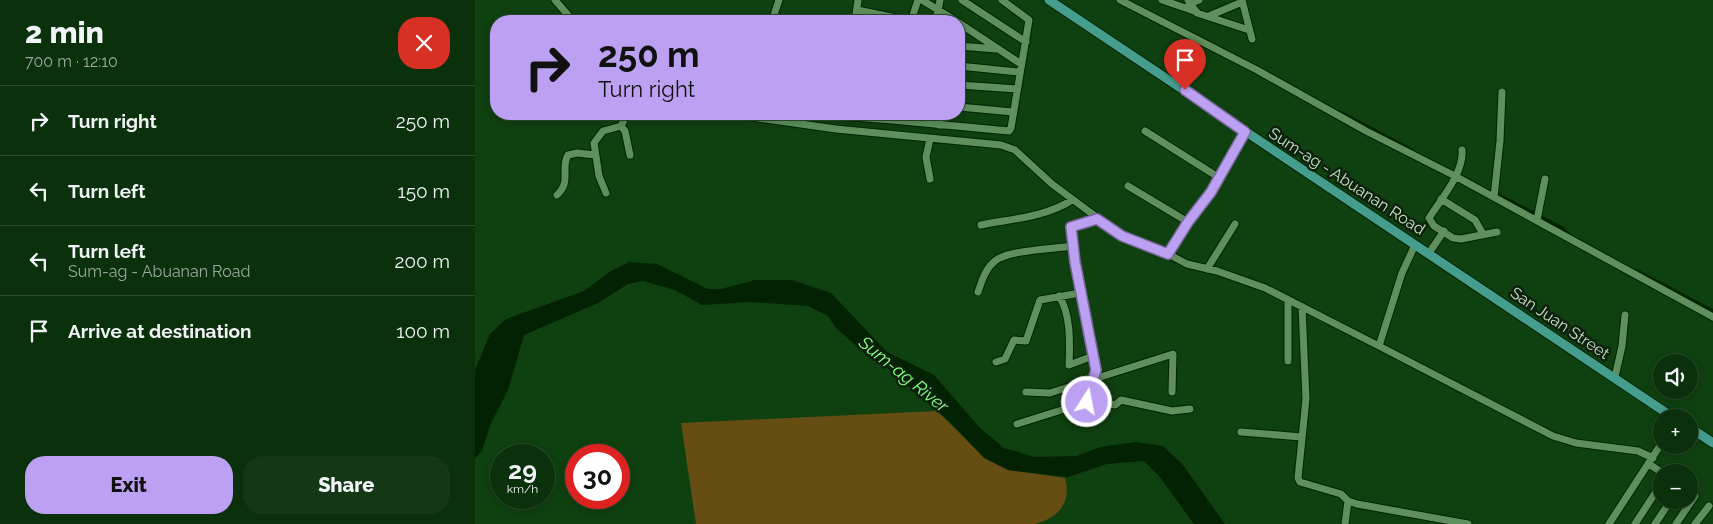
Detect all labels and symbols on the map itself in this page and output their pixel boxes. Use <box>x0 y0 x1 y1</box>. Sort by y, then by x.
pin <box>1164 39 1206 90</box>
street label: Sum-ag - Abuanan Road <box>1265 123 1429 239</box>
street label: San Juan Street <box>1507 283 1614 363</box>
water label: Sum-ag River <box>854 331 954 417</box>
position arrow <box>1060 375 1112 427</box>
speed limit sign: 30 <box>565 444 630 509</box>

